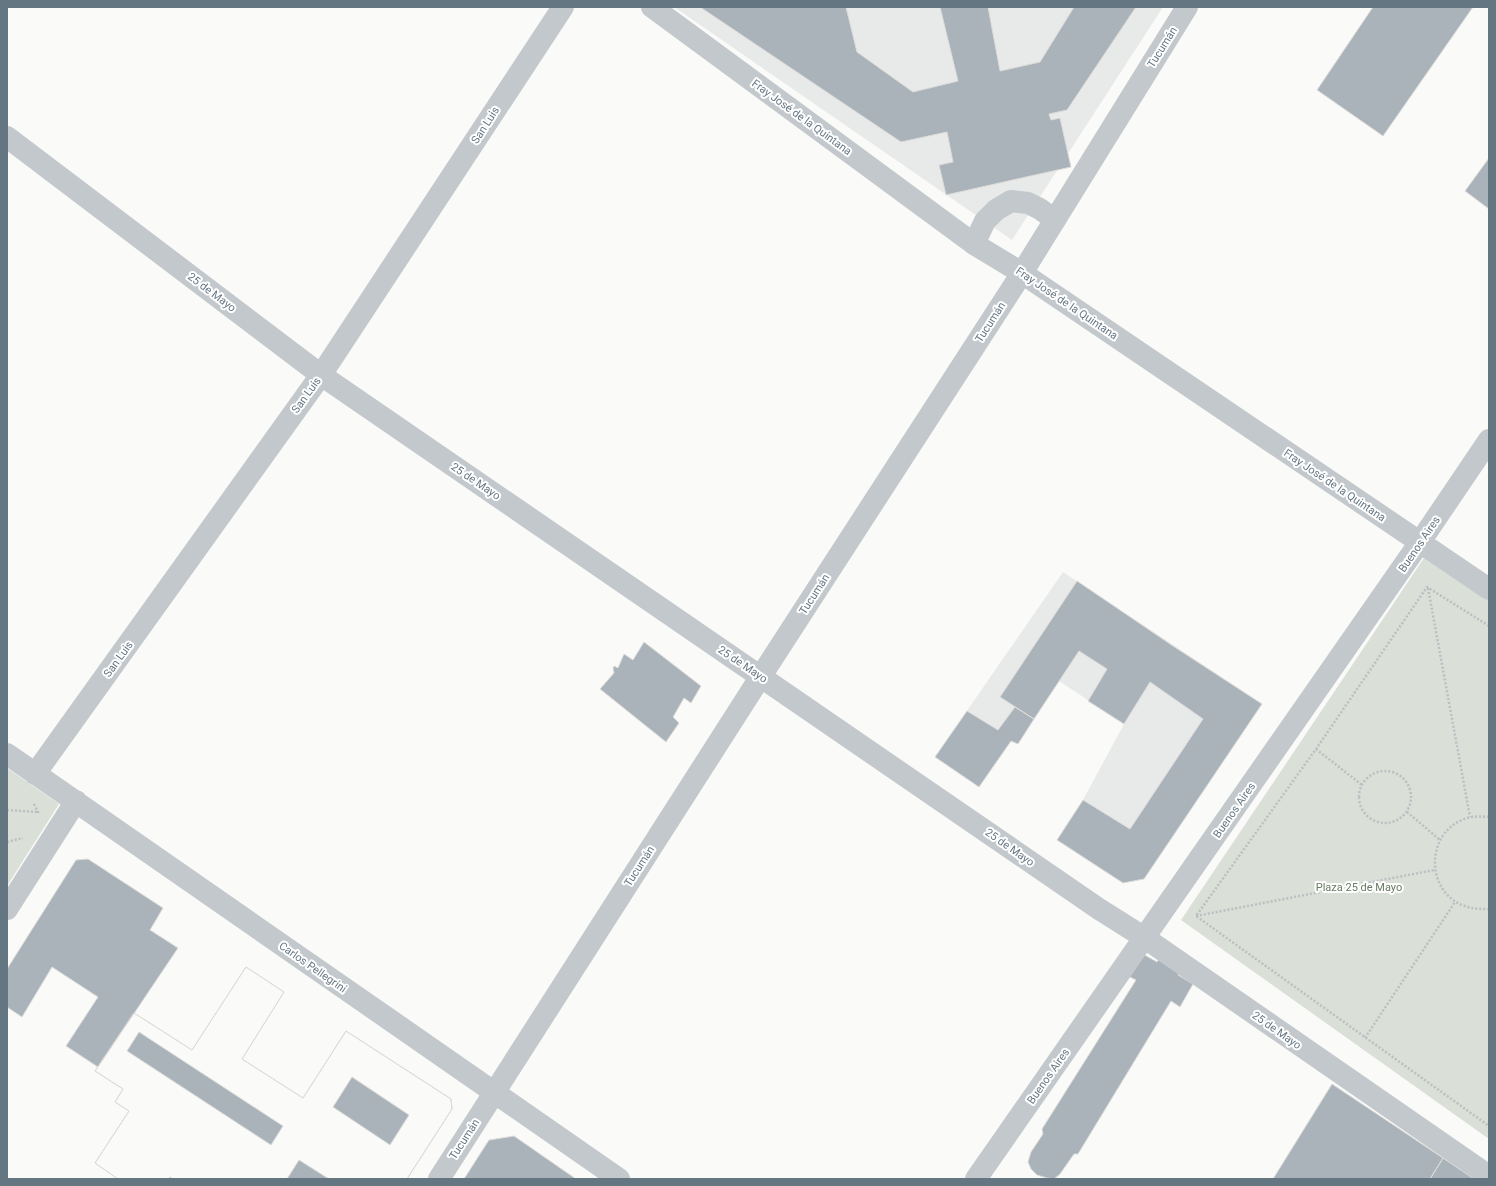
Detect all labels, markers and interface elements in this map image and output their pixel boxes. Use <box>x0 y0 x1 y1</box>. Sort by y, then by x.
street label: Tucumán <box>1145 24 1180 70</box>
street label: Fray José de la Quintana <box>749 77 854 158</box>
street label: San Luis <box>469 104 502 146</box>
street label: Fray José de la Quintana <box>1013 264 1120 342</box>
street label: 25 de Mayo <box>185 270 238 315</box>
street label: Tucumán <box>973 300 1008 345</box>
street label: San Luis <box>289 374 324 416</box>
street label: Fray José de la Quintana <box>1281 446 1388 524</box>
street label: 25 de Mayo <box>449 460 503 503</box>
street label: Buenos Aires <box>1396 514 1443 575</box>
street label: Tucumán <box>797 572 832 617</box>
street label: San Luis <box>101 638 136 680</box>
street label: 25 de Mayo <box>716 643 770 686</box>
street label: Buenos Aires <box>1211 780 1258 840</box>
street label: 25 de Mayo <box>983 826 1037 869</box>
street label: Tucumán <box>622 844 657 889</box>
park label: Plaza 25 de Mayo <box>1316 881 1402 894</box>
street label: Carlos Pellegrini <box>276 939 349 996</box>
street label: 25 de Mayo <box>1250 1009 1304 1052</box>
street label: Buenos Aires <box>1025 1046 1072 1106</box>
street label: Tucumán <box>447 1117 482 1162</box>

